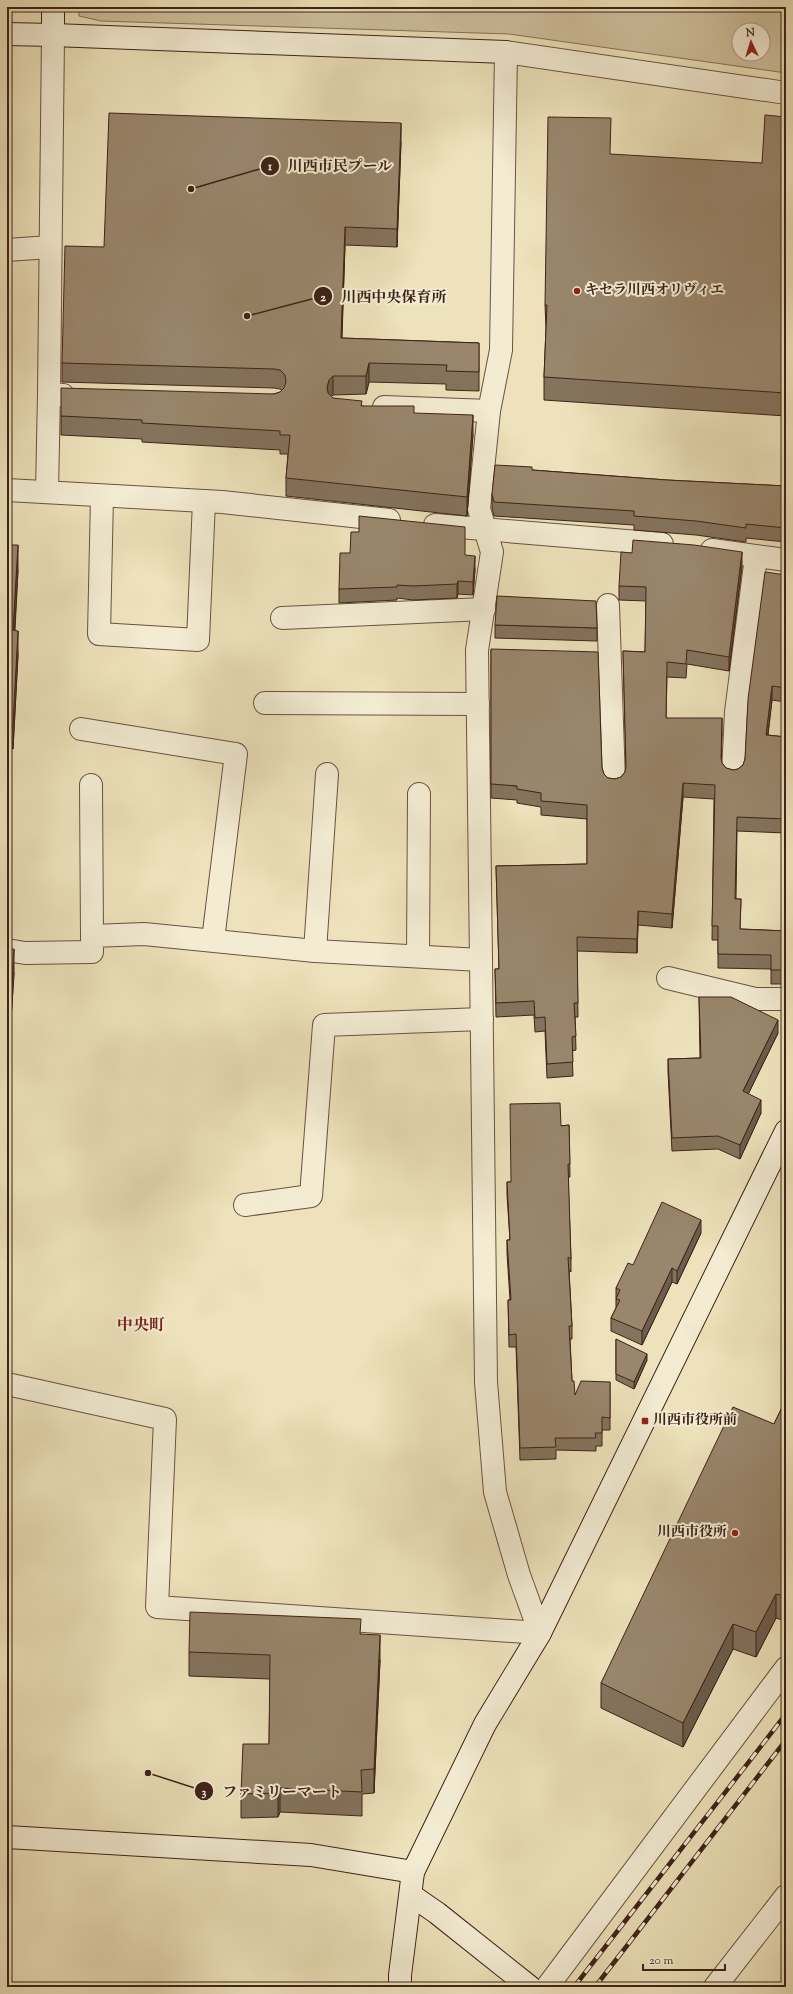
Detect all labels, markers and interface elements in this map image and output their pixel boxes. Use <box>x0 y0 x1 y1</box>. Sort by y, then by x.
north arrow <box>731 22 771 62</box>
text: N <box>744 25 756 41</box>
callout: 川西市民プール <box>260 153 401 180</box>
text: 川西市民プール <box>288 157 392 178</box>
text: 1 <box>267 158 273 176</box>
place label: キセラ川西オリヴィエ <box>585 281 724 301</box>
callout: 川西中央保育所 <box>313 283 454 310</box>
marker: キセラ川西オリヴィエ <box>572 286 582 296</box>
text: 川西中央保育所 <box>341 288 447 309</box>
text: 2 <box>320 289 326 307</box>
district label: 中央町 <box>117 1315 165 1338</box>
place label: 川西市役所前 <box>653 1411 737 1431</box>
marker: 川西市役所前 <box>640 1416 650 1426</box>
place label: 川西市役所 <box>657 1523 727 1543</box>
marker: 川西市役所 <box>730 1528 740 1538</box>
callout: ファミリーマート <box>194 1778 350 1805</box>
text: ファミリーマート <box>222 1783 342 1804</box>
text: 3 <box>202 1784 207 1802</box>
scale bar <box>643 1946 725 1972</box>
text: 20 m <box>649 1952 674 1970</box>

